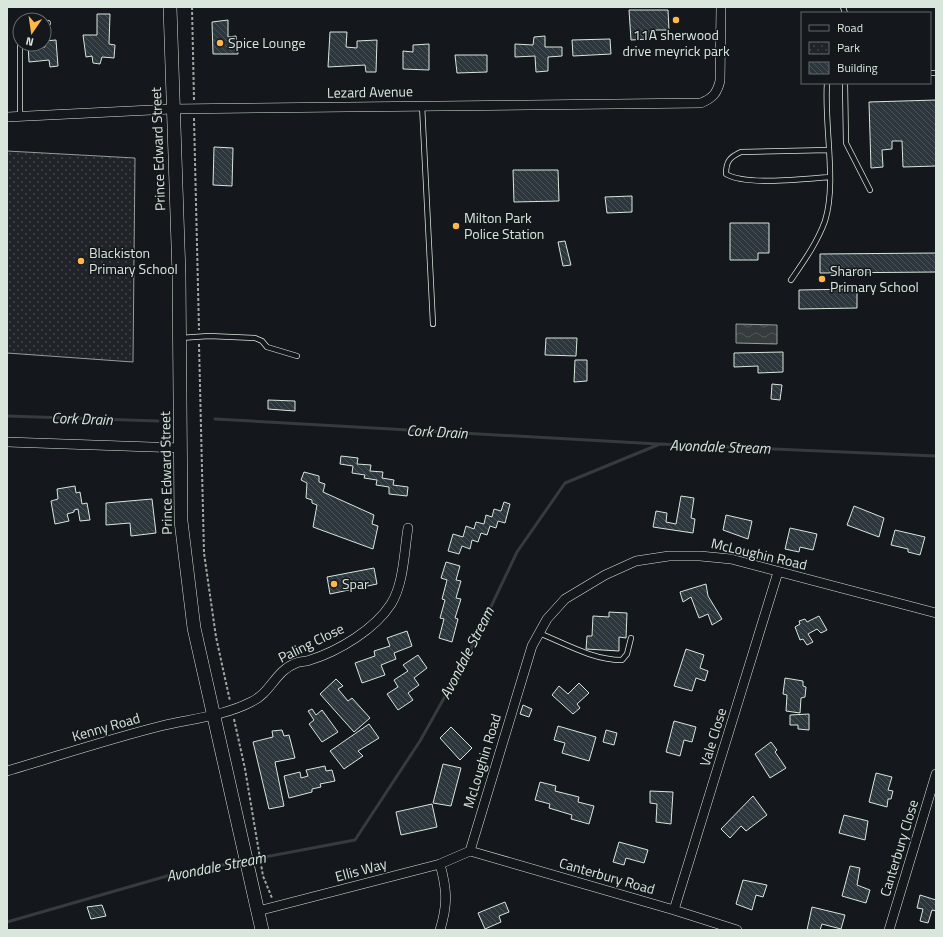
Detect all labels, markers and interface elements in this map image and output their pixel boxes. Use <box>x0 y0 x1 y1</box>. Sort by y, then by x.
north arrow <box>12 12 52 52</box>
legend <box>801 12 931 84</box>
marker: 11A sherwood drive meyrick park <box>671 15 681 25</box>
text: Road <box>837 18 863 37</box>
place label: 11A sherwood drive meyrick park <box>622 24 730 61</box>
place label: Spice Lounge <box>228 32 305 53</box>
text: N <box>24 33 35 50</box>
marker: Spice Lounge <box>215 38 225 48</box>
text: Park <box>837 38 860 57</box>
text: Building <box>837 58 878 77</box>
street label: Lezard Avenue <box>327 80 413 103</box>
street label: Prince Edward Street <box>145 87 170 211</box>
place label: Milton Park Police Station <box>464 207 544 244</box>
marker: Milton Park Police Station <box>451 221 461 231</box>
place label: Blackiston Primary School <box>89 242 178 279</box>
marker: Blackiston Primary School <box>76 256 86 266</box>
place label: Sharon Primary School <box>830 260 919 297</box>
marker: Sharon Primary School <box>817 274 827 284</box>
water label: Cork Drain <box>51 406 114 431</box>
street label: Prince Edward Street <box>154 411 177 535</box>
water label: Cork Drain <box>406 418 469 445</box>
water label: Avondale Stream <box>669 433 771 460</box>
street label: McLoughin Road <box>709 532 809 575</box>
place label: Spar <box>342 573 369 594</box>
marker: Spar <box>329 579 339 589</box>
water label: Avondale Stream <box>433 602 500 703</box>
street label: Paling Close <box>274 618 347 668</box>
street label: Vale Close <box>694 705 731 769</box>
street label: Kenny Road <box>69 707 142 746</box>
street label: McLoughin Road <box>457 711 506 811</box>
street label: Canterbury Close <box>874 797 923 899</box>
water label: Avondale Stream <box>164 846 268 887</box>
street label: Ellis Way <box>333 852 389 886</box>
street label: Canterbury Road <box>557 852 657 899</box>

